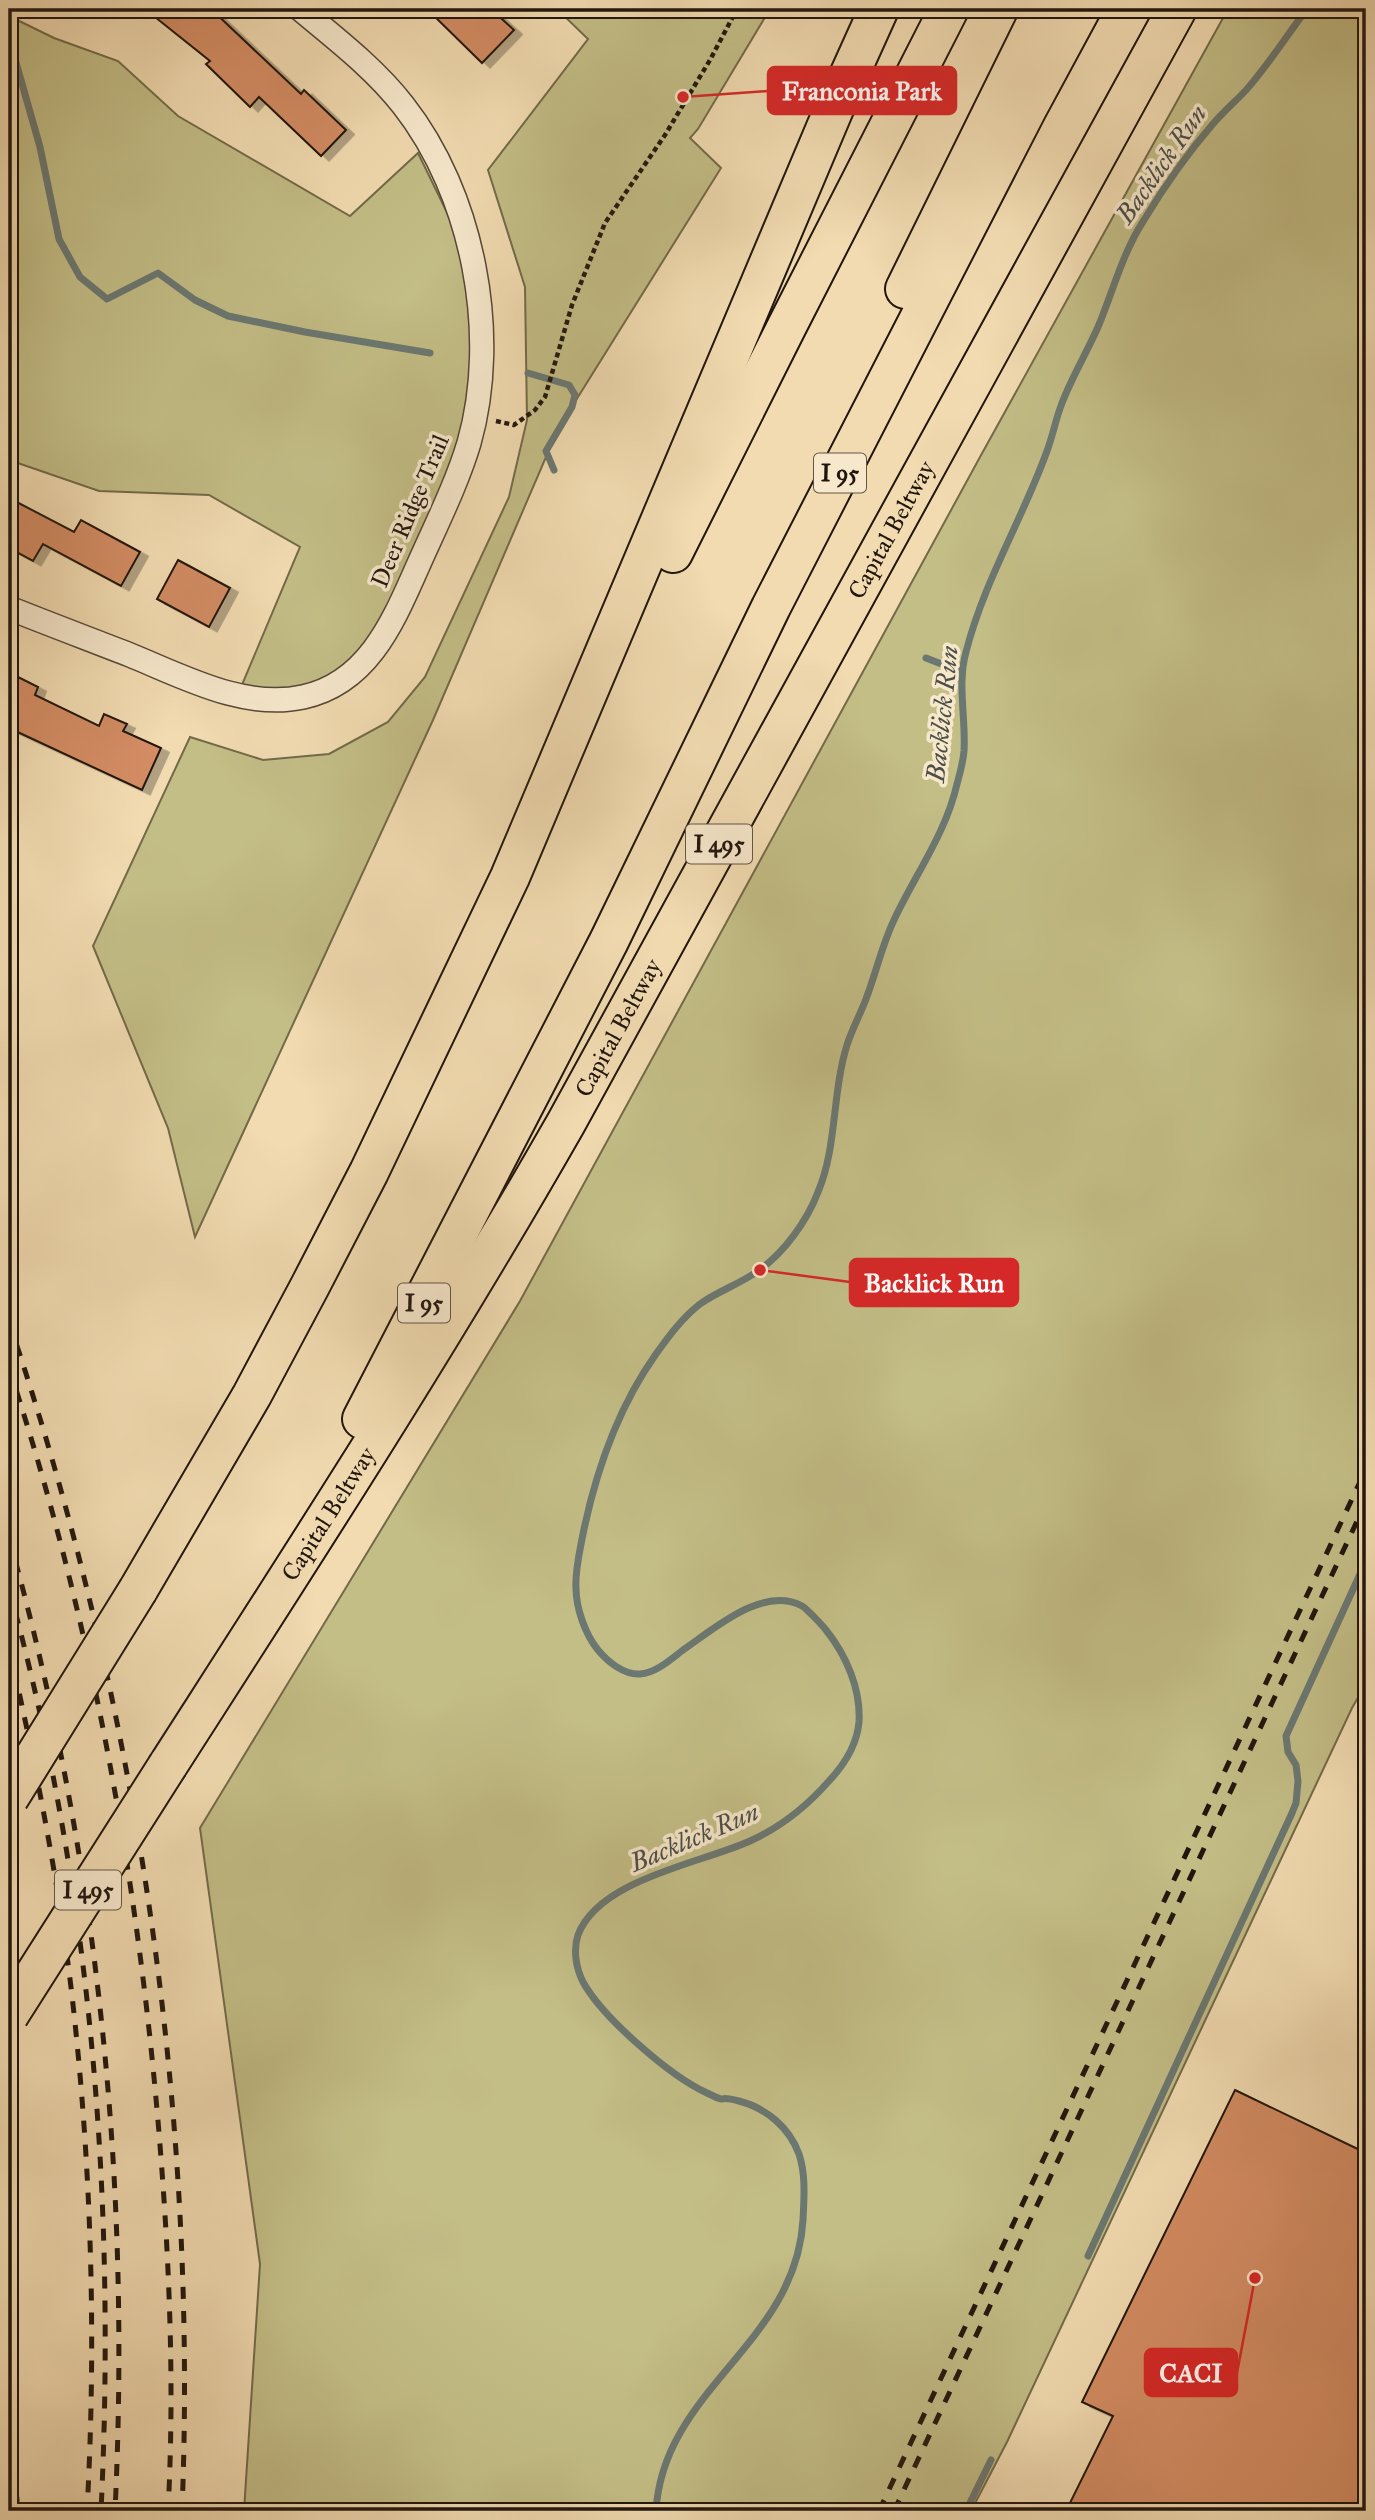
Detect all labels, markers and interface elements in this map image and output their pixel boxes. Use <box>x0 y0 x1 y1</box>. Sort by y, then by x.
callout: Franconia Park <box>768 67 956 114</box>
text: Franconia Park <box>782 75 943 107</box>
water label: Backlick Run <box>1108 98 1214 230</box>
street label: Deer Ridge Trail <box>364 430 456 592</box>
road number: I 95 <box>814 453 866 492</box>
street label: Capital Beltway <box>841 455 942 604</box>
water label: Backlick Run <box>919 644 965 785</box>
road number: I 495 <box>686 824 752 864</box>
street label: Capital Beltway <box>568 953 668 1102</box>
callout: Backlick Run <box>850 1259 1018 1306</box>
text: Backlick Run <box>864 1267 1004 1299</box>
road number: I 95 <box>398 1284 450 1322</box>
street label: Capital Beltway <box>275 1441 383 1587</box>
water label: Backlick Run <box>624 1795 764 1879</box>
road number: I 495 <box>55 1870 121 1910</box>
callout: CACI <box>1145 2349 1237 2396</box>
text: CACI <box>1159 2357 1223 2389</box>

